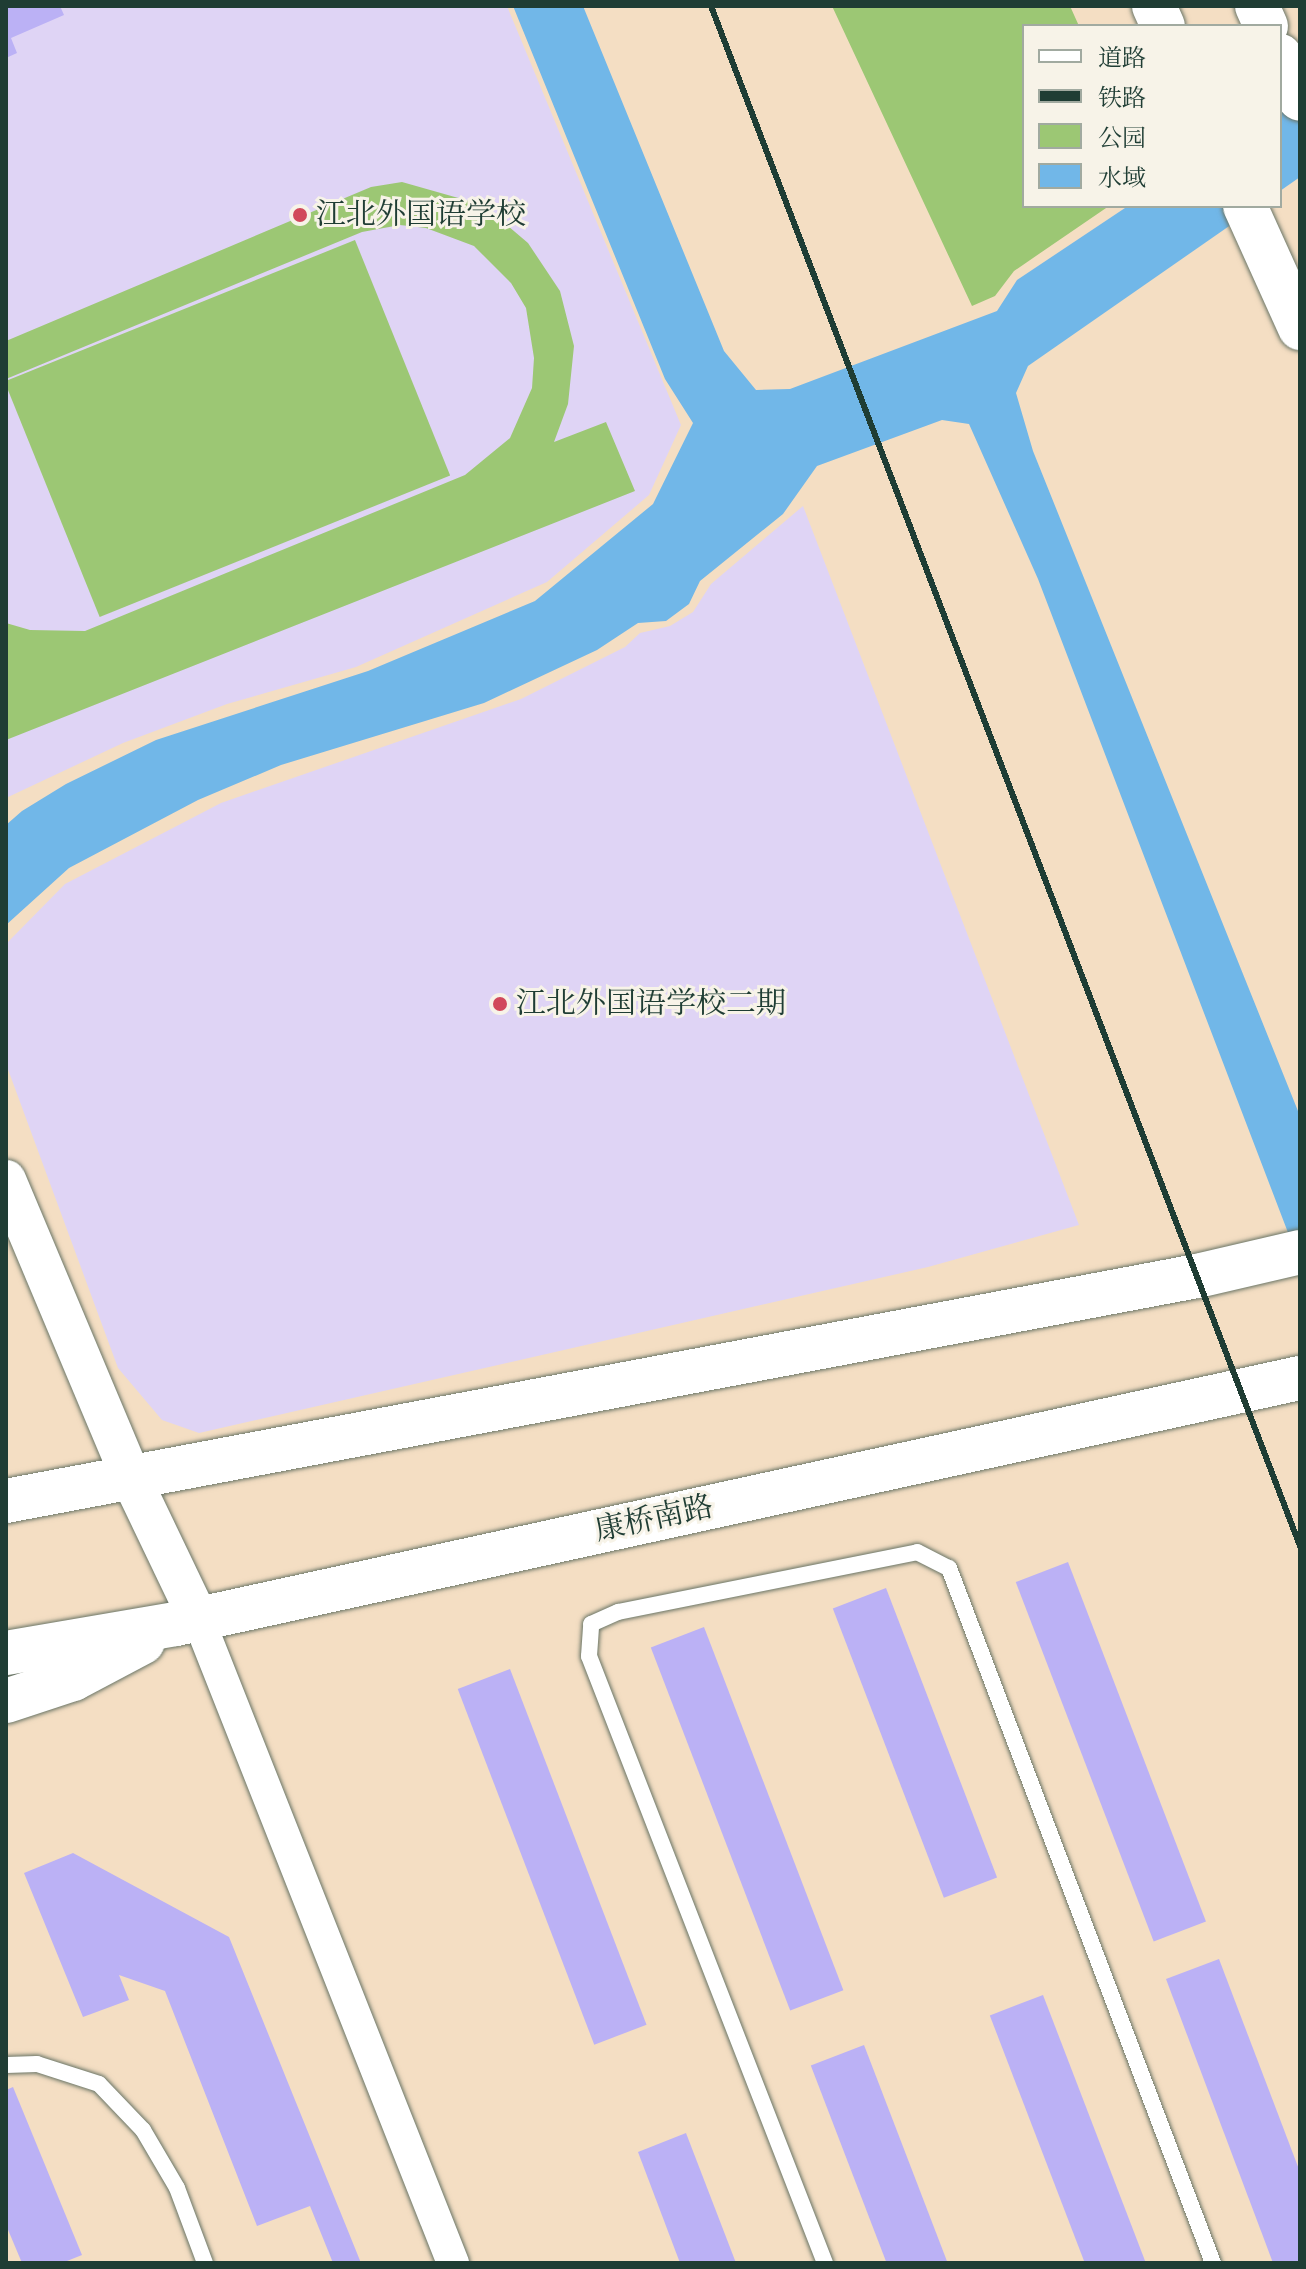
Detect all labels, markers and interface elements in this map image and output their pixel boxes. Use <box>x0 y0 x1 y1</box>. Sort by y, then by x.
legend <box>1022 24 1282 208</box>
text: 道路 <box>1098 44 1146 74</box>
text: 铁路 <box>1098 84 1146 114</box>
text: 公园 <box>1098 124 1146 154</box>
text: 水域 <box>1098 164 1146 194</box>
place label: 江北外国语学校 <box>316 197 526 233</box>
marker: 江北外国语学校 <box>291 206 309 224</box>
place label: 江北外国语学校二期 <box>516 986 786 1022</box>
marker: 江北外国语学校二期 <box>491 995 509 1013</box>
street label: 康桥南路 <box>592 1489 716 1549</box>

